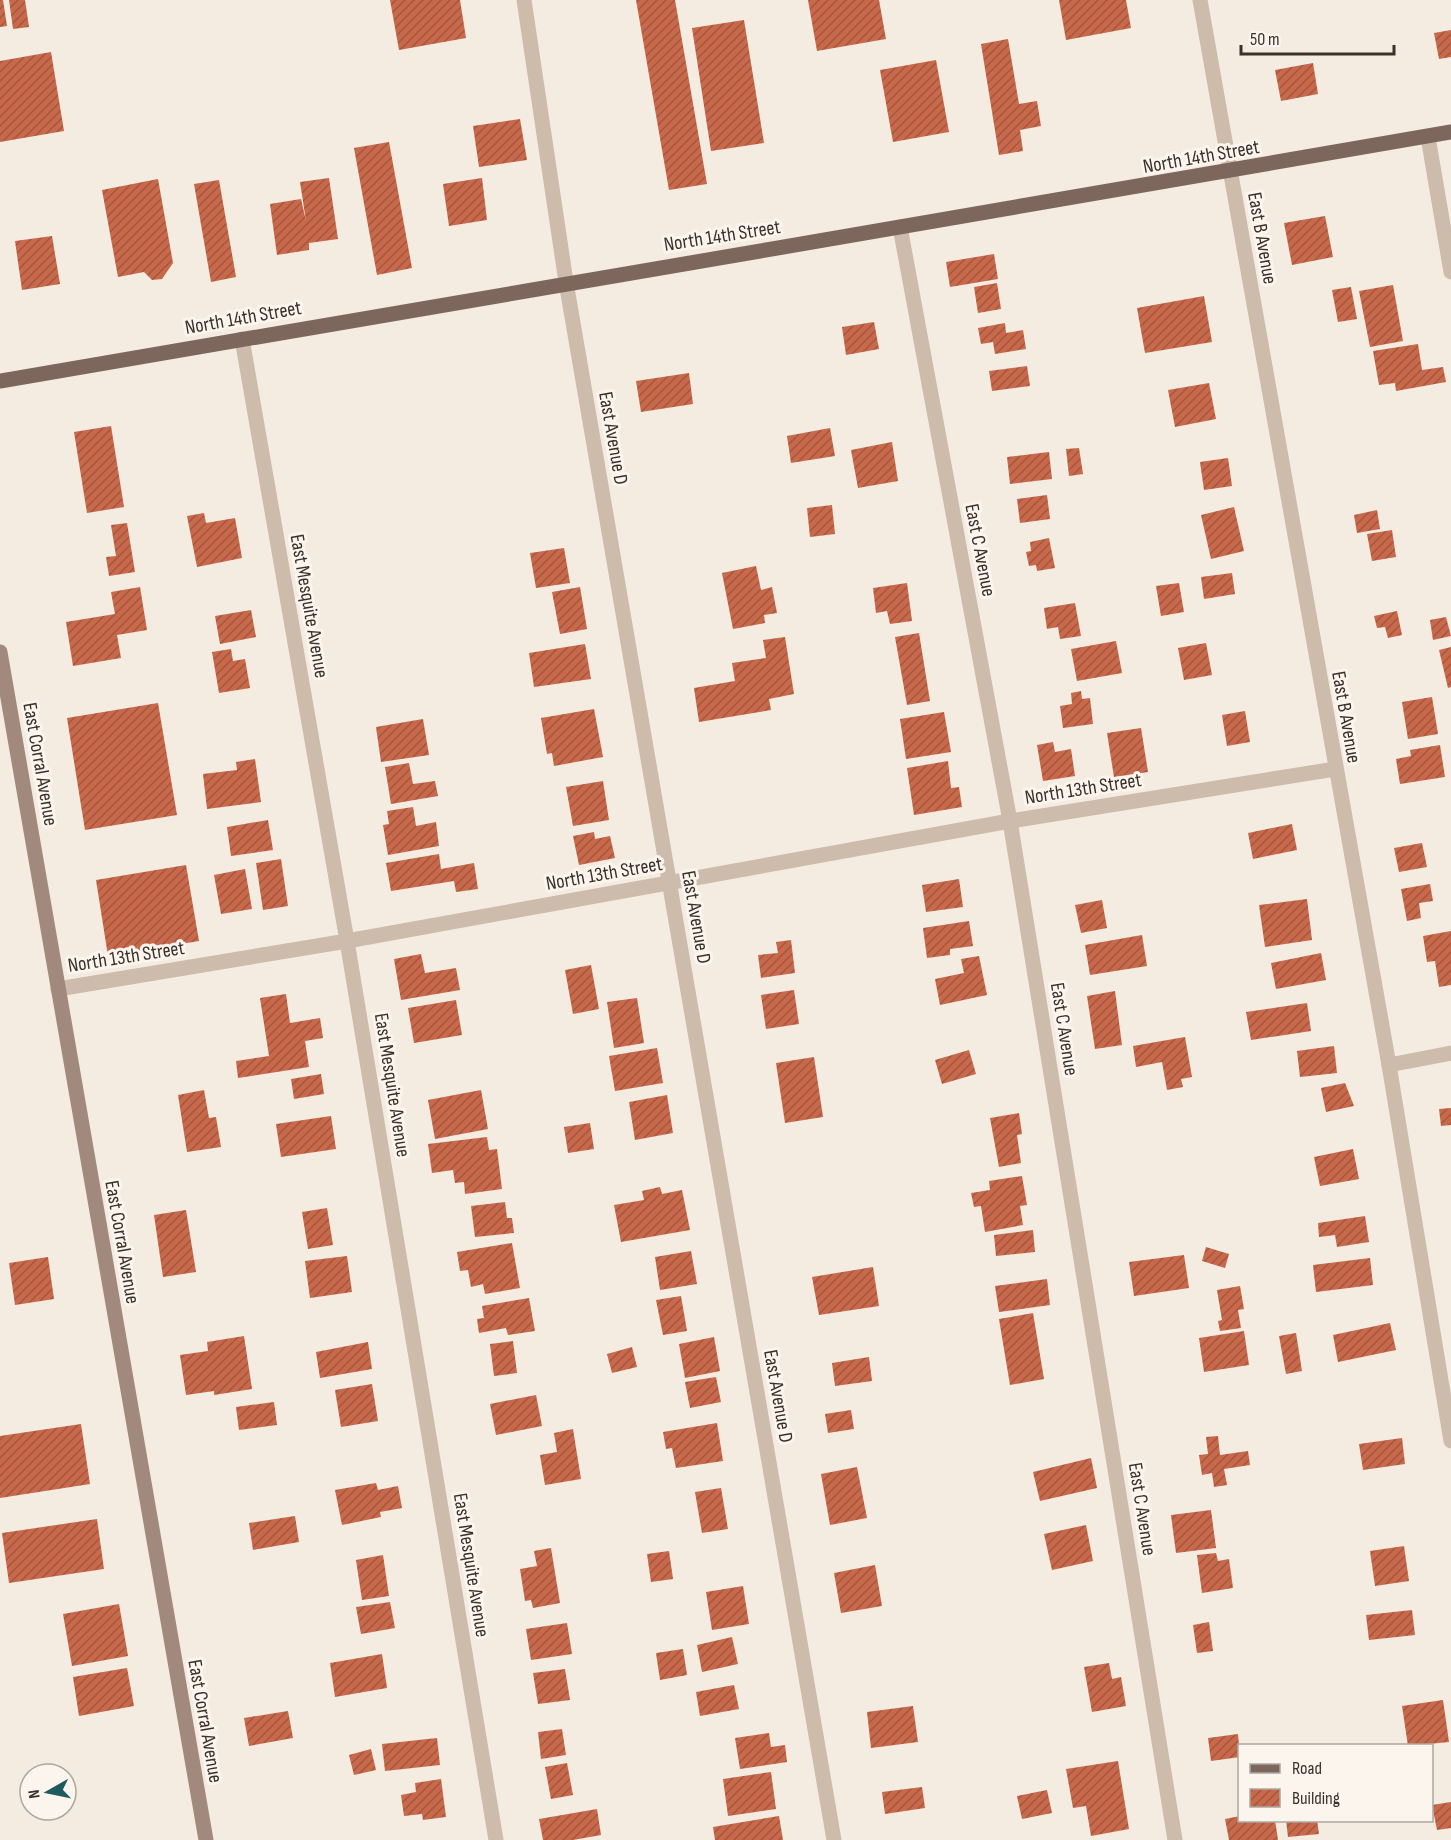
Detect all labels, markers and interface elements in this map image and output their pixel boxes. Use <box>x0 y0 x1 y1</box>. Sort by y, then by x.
scale bar <box>1241 18 1394 56</box>
text: 50 m <box>1250 29 1280 50</box>
street label: North 14th Street <box>1141 135 1261 179</box>
street label: East B Avenue <box>1242 190 1282 286</box>
street label: North 14th Street <box>662 215 782 257</box>
street label: North 14th Street <box>183 296 303 340</box>
street label: East Avenue D <box>593 390 633 487</box>
street label: East C Avenue <box>959 502 1001 599</box>
street label: East Mesquite Avenue <box>285 532 333 680</box>
street label: East B Avenue <box>1326 669 1366 765</box>
street label: East Corral Avenue <box>17 701 63 828</box>
street label: North 13th Street <box>1023 768 1143 810</box>
street label: North 13th Street <box>544 852 664 896</box>
street label: East Avenue D <box>676 869 716 966</box>
street label: North 13th Street <box>66 936 186 978</box>
street label: East C Avenue <box>1045 981 1083 1077</box>
street label: East Mesquite Avenue <box>369 1011 415 1159</box>
street label: East Corral Avenue <box>99 1179 145 1306</box>
street label: East Avenue D <box>758 1348 798 1445</box>
street label: East C Avenue <box>1123 1461 1161 1557</box>
street label: East Mesquite Avenue <box>448 1491 494 1639</box>
street label: East Corral Avenue <box>182 1658 228 1785</box>
legend <box>1238 1744 1433 1822</box>
text: Road <box>1292 1758 1322 1779</box>
north arrow <box>18 1762 78 1822</box>
text: N <box>25 1788 45 1800</box>
text: Building <box>1292 1788 1340 1809</box>

